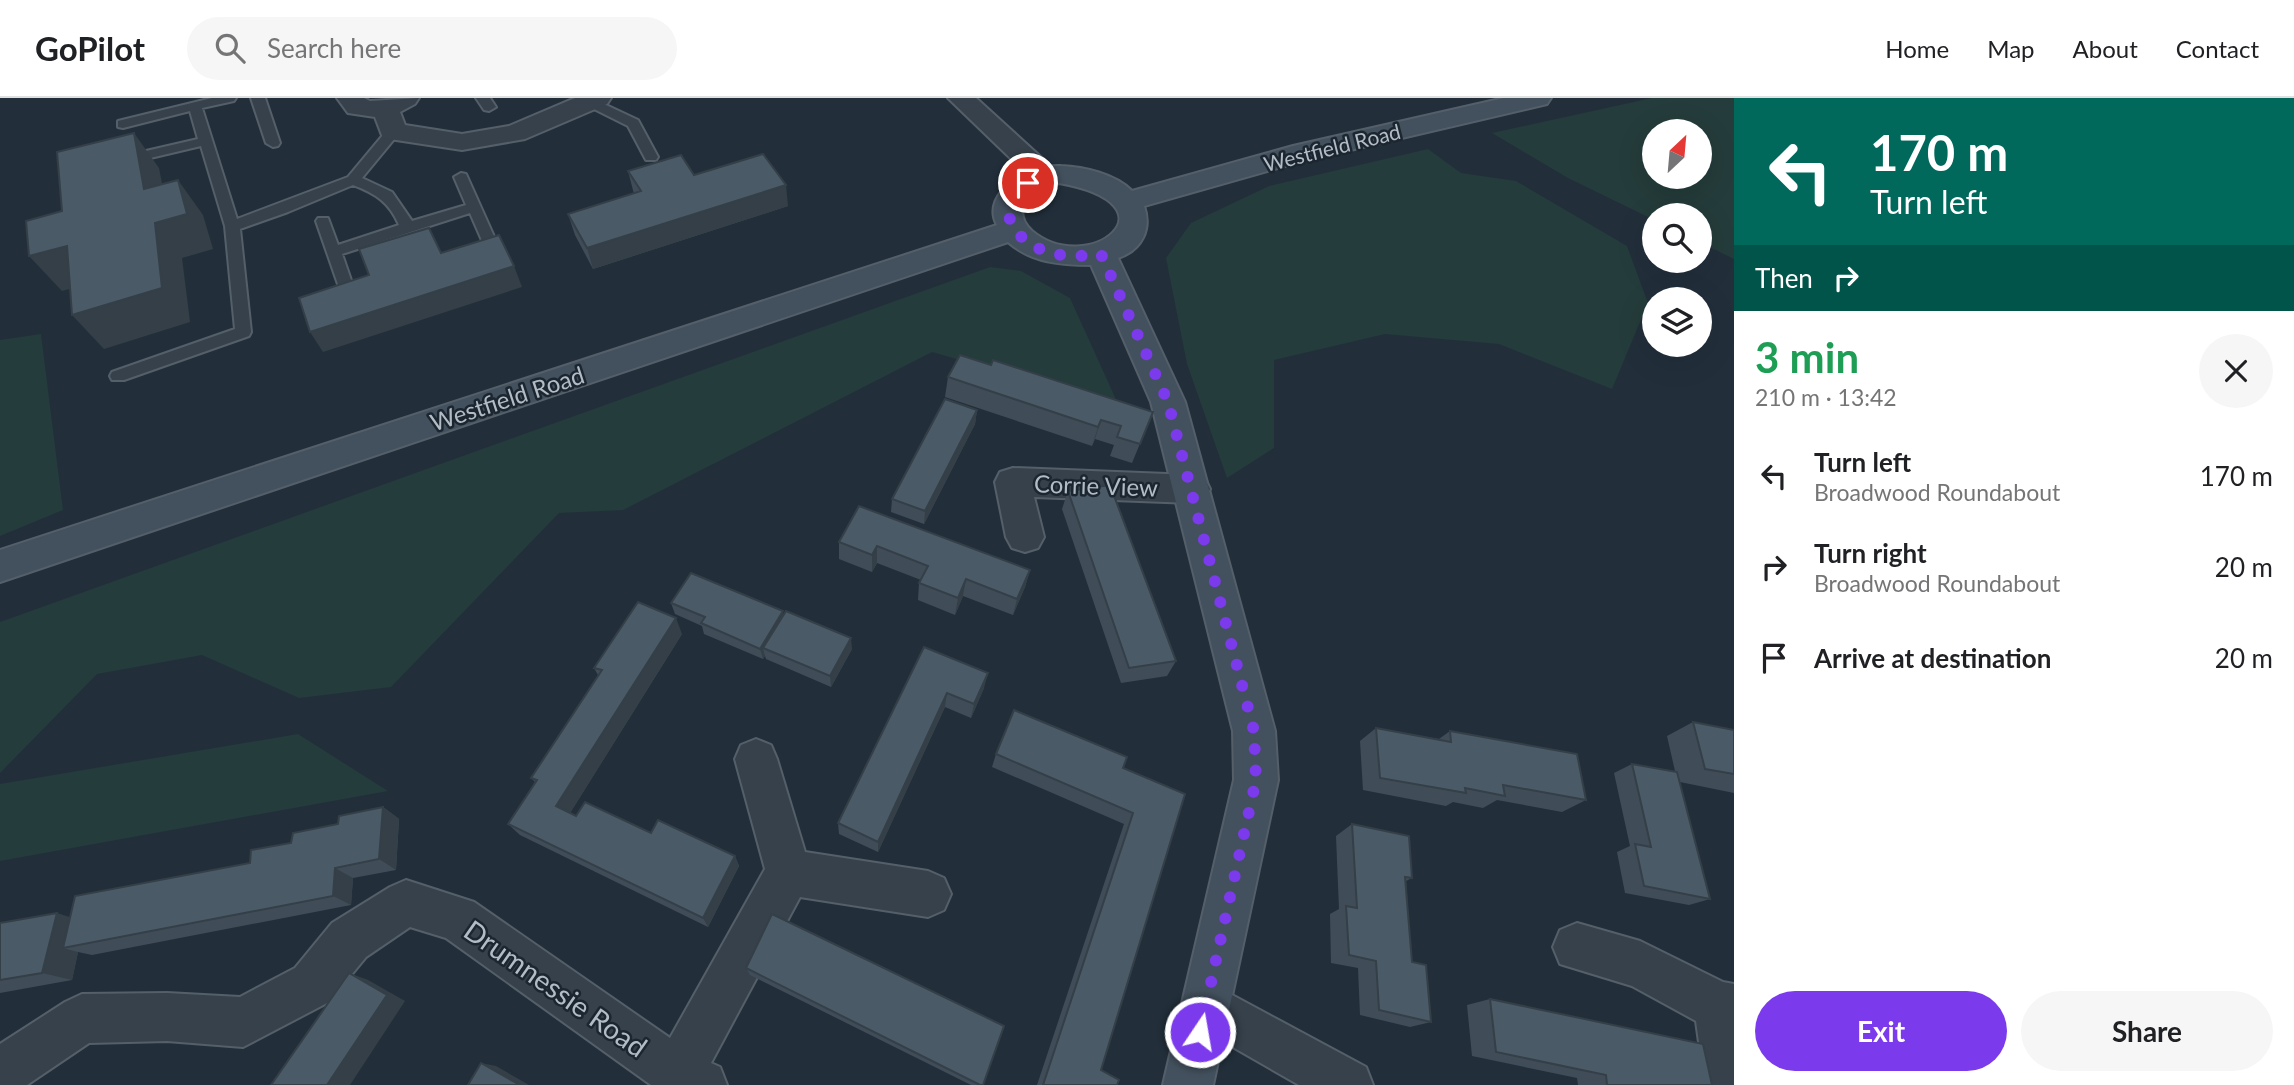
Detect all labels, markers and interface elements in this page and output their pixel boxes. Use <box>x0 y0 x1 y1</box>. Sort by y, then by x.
search box <box>187 17 677 80</box>
text: GoPilot <box>35 28 145 68</box>
icon: search <box>211 29 249 67</box>
text: Search here <box>267 32 401 64</box>
text: Home <box>1885 34 1949 63</box>
text: Map <box>1987 34 2035 63</box>
text: About <box>2073 34 2138 63</box>
text: Contact <box>2176 34 2259 63</box>
street label: Westfield Road <box>1261 118 1403 176</box>
north arrow <box>1642 119 1712 189</box>
map controls <box>1642 119 1712 357</box>
text: 170 m <box>1870 123 2008 181</box>
icon: left <box>1755 126 1846 217</box>
pin <box>998 153 1058 213</box>
icon: arrive <box>1009 164 1047 202</box>
text: Turn left <box>1870 182 1987 221</box>
button: search <box>1642 203 1712 273</box>
icon: right <box>1827 259 1865 297</box>
text: Then <box>1755 262 1813 294</box>
button: layers <box>1642 287 1712 357</box>
text: 3 min <box>1755 332 1859 382</box>
button: close <box>2199 334 2273 408</box>
street label: Westfield Road <box>426 359 588 437</box>
text: 210 m · 13:42 <box>1755 383 1897 411</box>
text: Turn left <box>1814 446 1911 478</box>
icon: left <box>1755 457 1793 495</box>
text: 170 m <box>2200 460 2273 492</box>
street label: Corrie View <box>1034 468 1159 502</box>
text: Broadwood Roundabout <box>1814 478 2060 506</box>
text: Turn right <box>1814 537 1927 569</box>
icon: right <box>1755 548 1793 586</box>
text: 20 m <box>2215 551 2273 583</box>
text: Broadwood Roundabout <box>1814 569 2060 597</box>
icon: arrive <box>1755 639 1793 677</box>
text: Arrive at destination <box>1814 642 2051 674</box>
text: 20 m <box>2215 642 2273 674</box>
street label: Drumnessie Road <box>458 912 654 1064</box>
button: Exit <box>1755 991 2007 1071</box>
button: Share <box>2021 991 2273 1071</box>
position arrow <box>1163 995 1237 1069</box>

